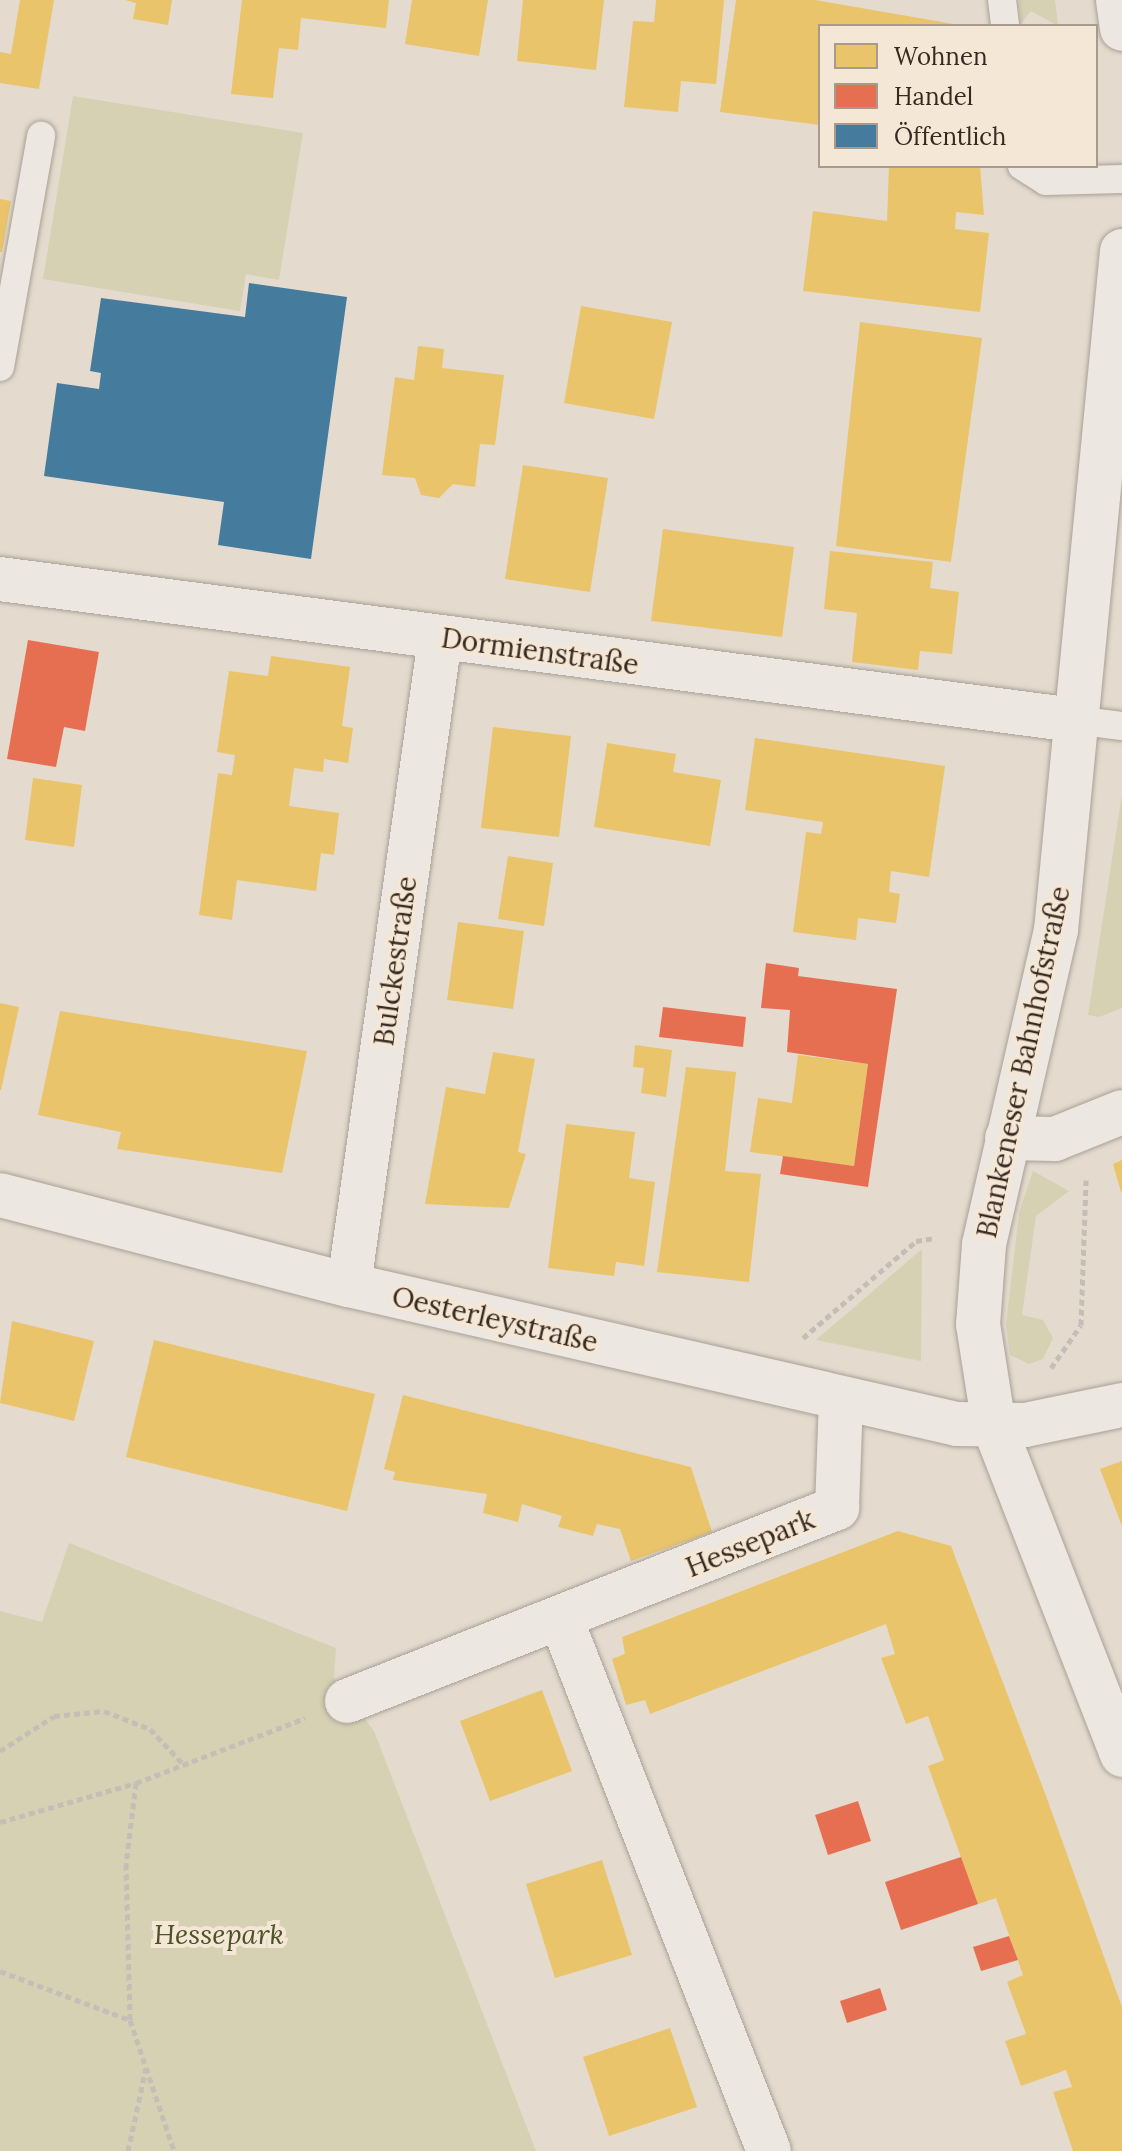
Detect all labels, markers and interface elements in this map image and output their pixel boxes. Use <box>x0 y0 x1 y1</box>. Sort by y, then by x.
legend <box>818 24 1098 168</box>
text: Wohnen <box>894 41 988 72</box>
text: Handel <box>894 81 973 112</box>
text: Öffentlich <box>894 121 1006 152</box>
street label: Dormienstraße <box>439 621 641 681</box>
street label: Bulckestraße <box>366 874 424 1048</box>
street label: Blankeneser Bahnhofstraße <box>969 883 1077 1241</box>
street label: Oesterleystraße <box>389 1279 601 1359</box>
street label: Hessepark <box>681 1502 819 1584</box>
park label: Hessepark <box>154 1917 284 1951</box>

